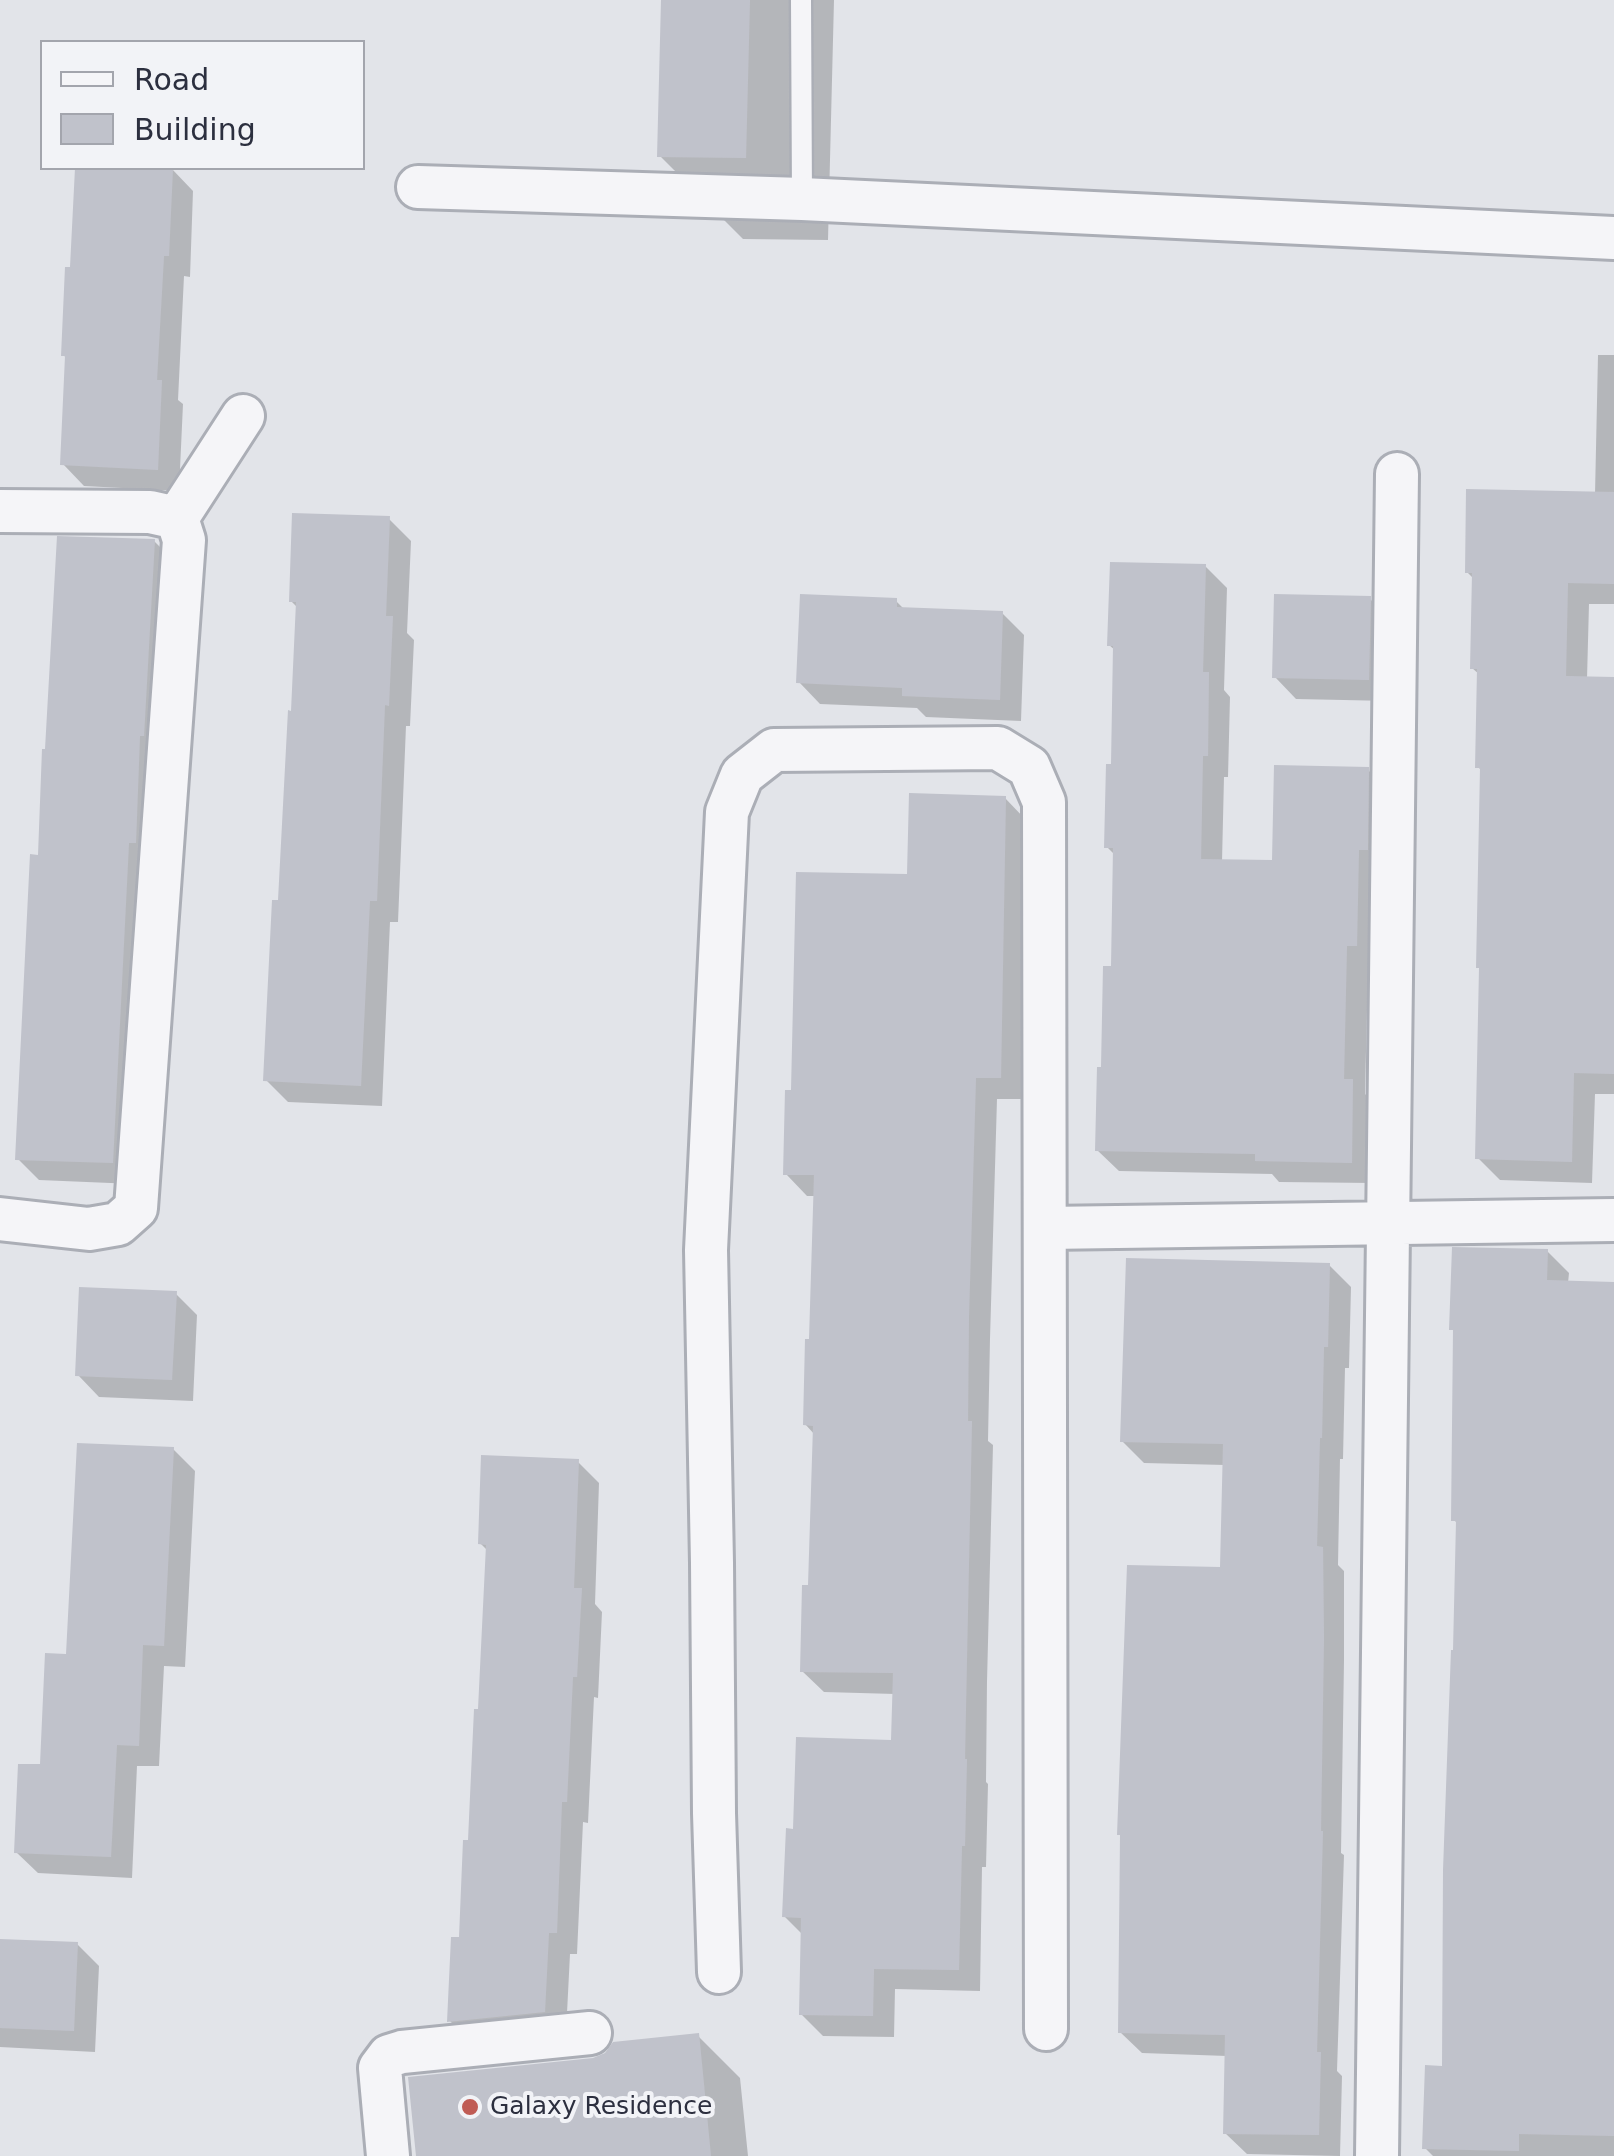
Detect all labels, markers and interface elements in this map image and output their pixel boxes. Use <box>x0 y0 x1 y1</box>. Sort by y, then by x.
legend <box>40 40 365 170</box>
text: Road <box>134 62 209 97</box>
text: Building <box>134 112 256 147</box>
place label: Galaxy Residence <box>490 2092 712 2122</box>
marker: Galaxy Residence <box>459 2096 481 2118</box>

